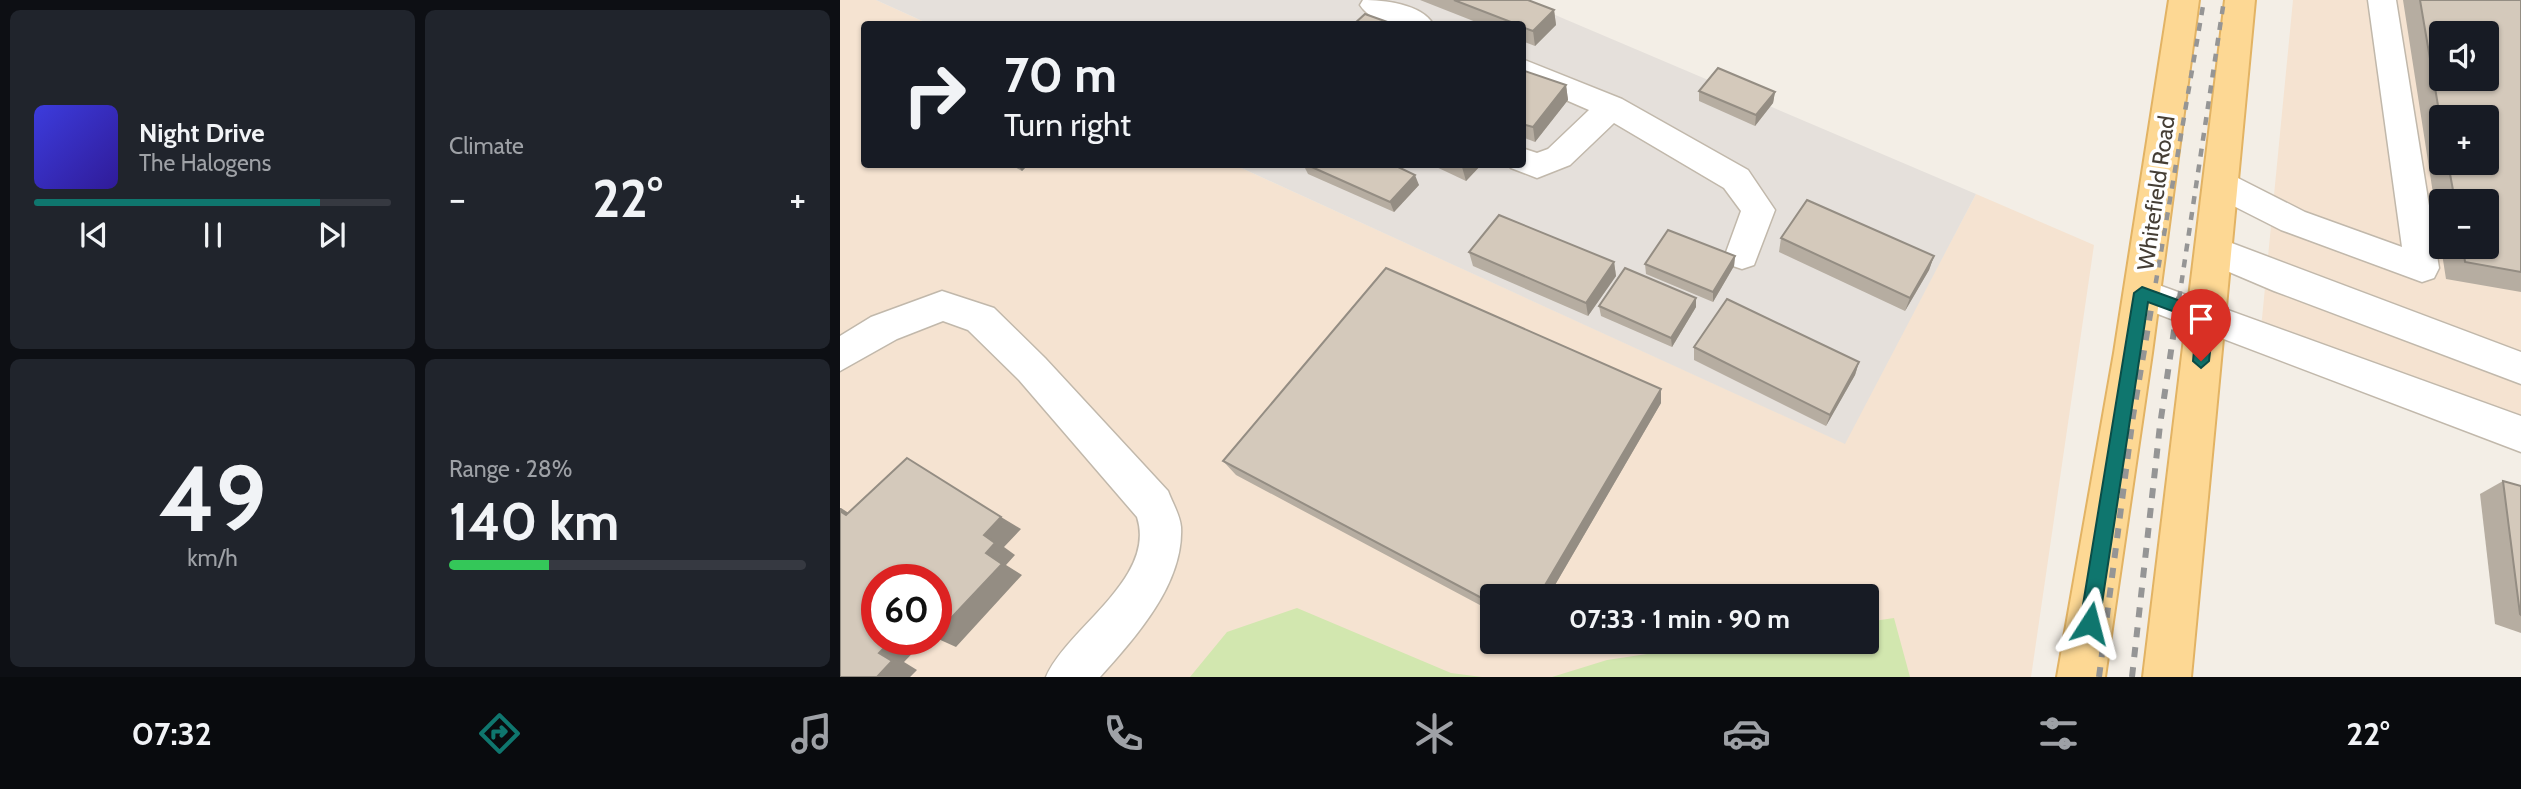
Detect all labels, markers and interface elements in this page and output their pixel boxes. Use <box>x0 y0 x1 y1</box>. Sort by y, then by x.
map controls <box>2429 21 2499 259</box>
button: sound <box>2429 21 2499 91</box>
text: 70 m <box>1004 45 1117 104</box>
icon: right <box>889 49 980 140</box>
text: Turn right <box>1004 105 1131 144</box>
button: + <box>2429 105 2499 175</box>
street label: Whitefield Road <box>2131 114 2181 272</box>
text: Night Drive <box>139 117 265 149</box>
text: Climate <box>449 132 524 160</box>
text: The Halogens <box>139 149 271 177</box>
text: 22° <box>592 167 663 230</box>
text: − <box>449 175 466 222</box>
text: + <box>789 175 806 222</box>
button: − <box>2429 189 2499 259</box>
icon: previous <box>75 216 113 254</box>
icon: pause <box>194 216 232 254</box>
icon: next <box>313 216 351 254</box>
pin <box>2171 289 2231 361</box>
icon: arrive <box>2182 300 2220 338</box>
text: 49 <box>159 443 266 554</box>
text: Range · 28% <box>449 455 572 483</box>
text: 140 km <box>449 490 619 553</box>
text: km/h <box>187 544 238 572</box>
speed limit sign: 60 <box>861 564 952 655</box>
position arrow <box>2053 586 2127 660</box>
text: 07:33 · 1 min · 90 m <box>1569 603 1790 635</box>
icon: directions <box>475 709 524 758</box>
icon: music <box>787 709 836 758</box>
icon: phone <box>1099 709 1148 758</box>
icon: climate <box>1410 709 1459 758</box>
icon: car <box>1722 709 1771 758</box>
icon: filters <box>2034 709 2083 758</box>
text: 07:32 <box>131 714 212 753</box>
text: 22° <box>2346 714 2389 753</box>

